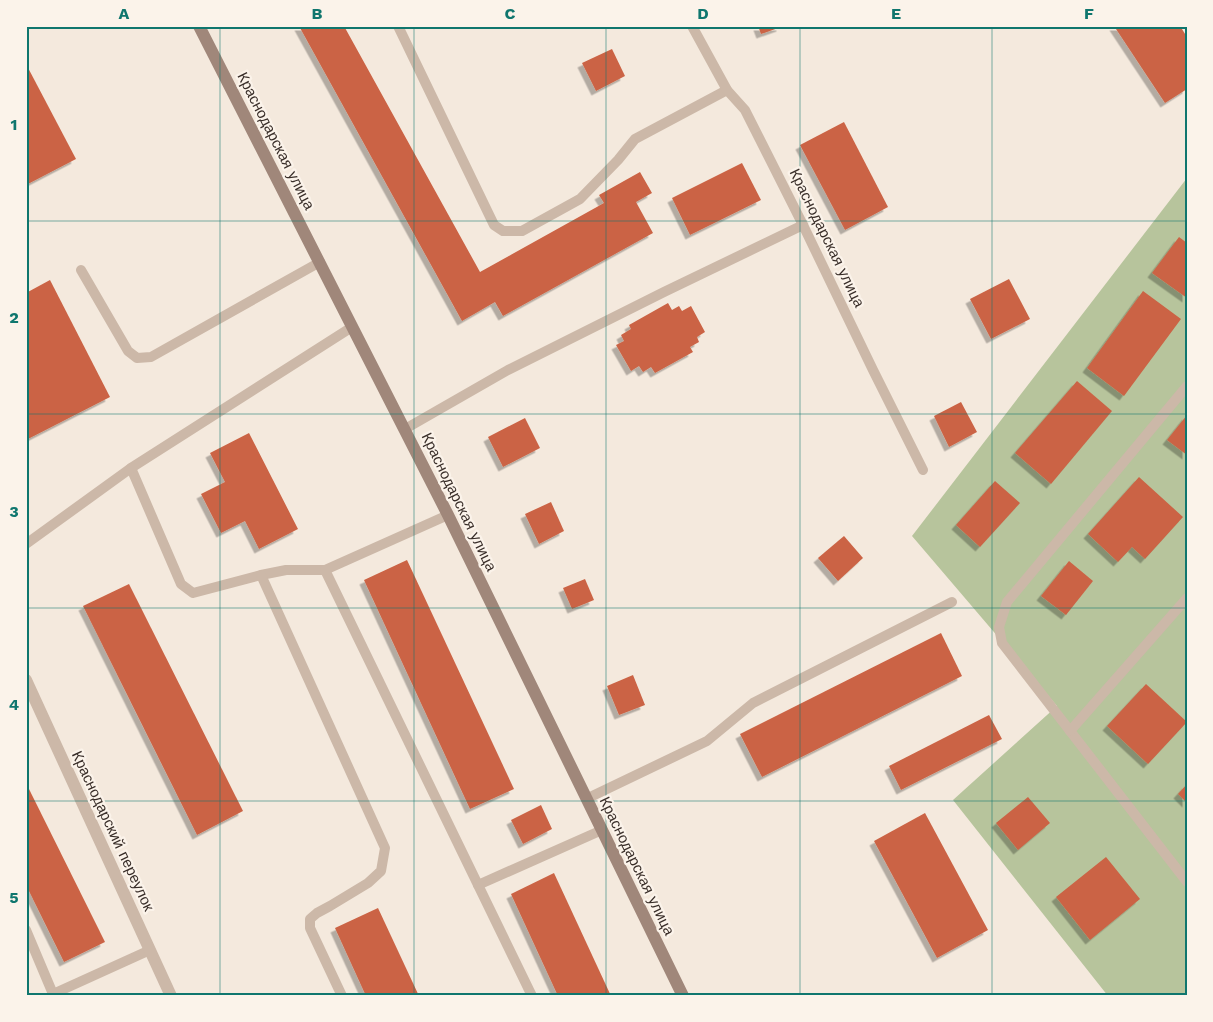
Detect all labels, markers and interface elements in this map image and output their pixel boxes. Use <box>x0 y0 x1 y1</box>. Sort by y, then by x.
text: A <box>119 4 130 23</box>
text: B <box>312 4 323 23</box>
text: C <box>505 4 516 23</box>
text: D <box>697 4 709 23</box>
text: E <box>891 4 901 23</box>
text: F <box>1084 4 1094 23</box>
street label: Краснодарская улица <box>234 69 319 213</box>
text: 1 <box>11 115 17 134</box>
street label: Краснодарская улица <box>786 166 869 311</box>
text: 2 <box>9 308 19 327</box>
street label: Краснодарская улица <box>418 430 501 575</box>
text: 3 <box>9 502 19 521</box>
text: 4 <box>9 695 19 714</box>
street label: Краснодарский переулок <box>68 748 158 914</box>
street label: Краснодарская улица <box>596 794 679 939</box>
text: 5 <box>9 888 19 907</box>

